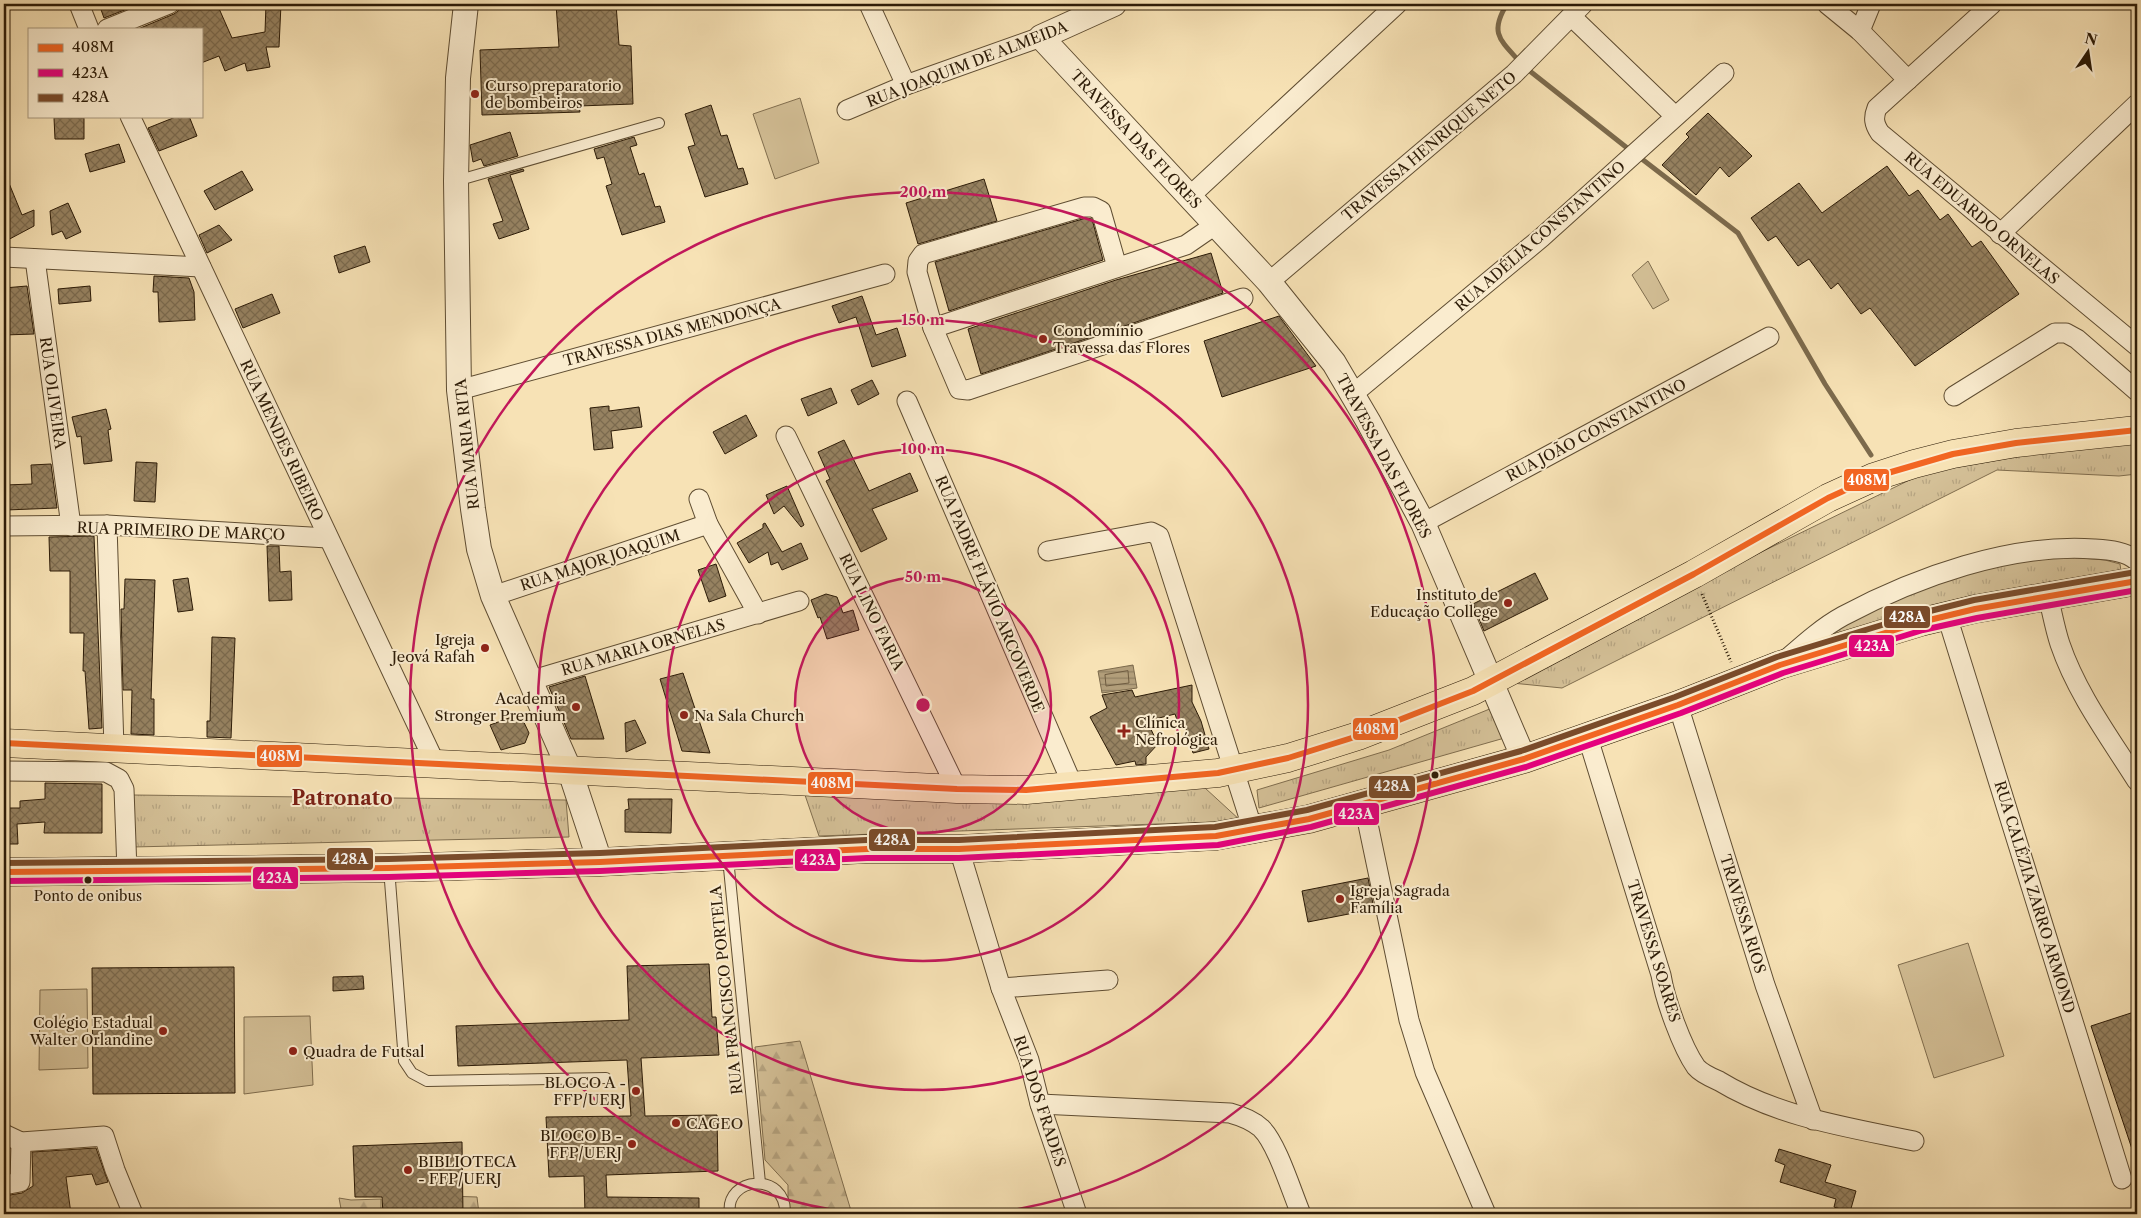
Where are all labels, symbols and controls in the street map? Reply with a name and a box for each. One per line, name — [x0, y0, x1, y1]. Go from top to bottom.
street label: RUA JOAQUIM DE ALMEIDA — [864, 17, 1071, 111]
legend — [28, 28, 202, 118]
north arrow — [2064, 28, 2114, 78]
text: N — [2083, 29, 2099, 49]
text: 408M — [72, 37, 114, 56]
text: 423A — [72, 63, 110, 82]
street label: TRAVESSA DAS FLORES — [1067, 65, 1206, 213]
street label: TRAVESSA HENRIQUE NETO — [1338, 67, 1520, 225]
place label: Curso preparatorio de bombeiros — [485, 76, 622, 112]
text: 428A — [72, 87, 110, 106]
marker: Curso preparatorio de bombeiros — [469, 88, 481, 100]
street label: RUA EDUARDO ORNELAS — [1901, 148, 2063, 288]
street label: RUA ADÉLIA CONSTANTINO — [1451, 157, 1629, 315]
text: 200 m — [900, 182, 946, 201]
street label: TRAVESSA DIAS MENDONÇA — [561, 294, 784, 370]
text: 150 m — [901, 310, 945, 329]
place label: Condomínio Travessa das Flores — [1053, 321, 1190, 357]
marker: Condomínio Travessa das Flores — [1037, 333, 1049, 345]
street label: RUA OLIVEIRA — [36, 336, 70, 451]
street label: RUA MENDES RIBEIRO — [236, 356, 328, 524]
street label: TRAVESSA DAS FLORES — [1333, 371, 1435, 541]
street label: RUA JOÃO CONSTANTINO — [1503, 374, 1689, 486]
street label: RUA MARIA RITA — [451, 377, 483, 510]
text: 100 m — [901, 439, 945, 458]
line badge: 408M — [1843, 468, 1890, 492]
text: 408M — [1847, 471, 1887, 489]
street label: RUA PADRE FLÁVIO ARCOVERDE — [931, 473, 1049, 715]
street label: RUA PRIMEIRO DE MARÇO — [76, 518, 286, 544]
street label: RUA MAJOR JOAQUIM — [518, 525, 682, 595]
street label: RUA LINO FARIA — [835, 550, 909, 675]
text: 50 m — [905, 567, 941, 586]
place label: Instituto de Educação College — [1370, 585, 1498, 621]
marker: Instituto de Educação College — [1502, 597, 1514, 609]
line badge: 428A — [1883, 605, 1931, 629]
text: 428A — [1889, 608, 1926, 626]
street label: RUA MARIA ORNELAS — [559, 614, 727, 680]
place label: Igreja Jeová Rafah — [390, 630, 476, 666]
line badge: 423A — [1848, 634, 1895, 658]
text: 423A — [1854, 637, 1891, 655]
marker: Igreja Jeová Rafah — [479, 642, 491, 654]
place label: Academia Stronger Premium — [435, 689, 566, 725]
centre of rings — [914, 696, 932, 714]
marker: Academia Stronger Premium — [570, 701, 582, 713]
place label: Na Sala Church — [694, 706, 805, 725]
marker: Na Sala Church — [678, 709, 690, 721]
place label: Clínica Nefrológica — [1135, 713, 1218, 749]
line badge: 408M — [1352, 717, 1399, 741]
text: 408M — [1355, 720, 1395, 738]
marker: Clínica Nefrológica — [1117, 724, 1131, 738]
line badge: 408M — [256, 744, 303, 768]
text: 408M — [260, 747, 300, 765]
unlabelled marker — [1430, 770, 1440, 780]
line badge: 408M — [807, 771, 854, 795]
text: 408M — [811, 774, 851, 792]
line badge: 428A — [1368, 775, 1416, 799]
text: 428A — [1374, 777, 1411, 795]
street label: RUA CALÉZIA ZARRO ARMOND — [1990, 778, 2080, 1016]
district label: Patronato — [291, 786, 393, 810]
line badge: 423A — [1333, 802, 1380, 826]
text: 423A — [1338, 805, 1375, 823]
line badge: 428A — [868, 828, 916, 852]
text: 428A — [874, 831, 911, 849]
line badge: 428A — [326, 847, 374, 871]
line badge: 423A — [794, 848, 841, 872]
text: 428A — [332, 850, 369, 868]
text: 423A — [800, 851, 837, 869]
street label: TRAVESSA RIOS — [1716, 852, 1770, 976]
line badge: 423A — [252, 866, 299, 890]
text: 423A — [257, 869, 294, 887]
marker: Ponto de onibus — [83, 875, 93, 885]
street label: TRAVESSA SOARES — [1623, 878, 1685, 1024]
place label: Igreja Sagrada Família — [1350, 881, 1450, 917]
street label: RUA FRANCISCO PORTELA — [705, 884, 746, 1095]
place label: Ponto de onibus — [34, 887, 142, 905]
marker: Igreja Sagrada Família — [1334, 893, 1346, 905]
place label: Colégio Estadual Walter Orlandine — [29, 1013, 154, 1049]
marker: Colégio Estadual Walter Orlandine — [157, 1025, 169, 1037]
street label: RUA DOS FRADES — [1010, 1033, 1070, 1169]
place label: Quadra de Futsal — [303, 1042, 425, 1061]
marker: Quadra de Futsal — [287, 1045, 299, 1057]
place label: BLOCO A - FFP/UERJ — [544, 1073, 626, 1109]
marker: BLOCO A - FFP/UERJ — [630, 1085, 642, 1097]
place label: CAGEO — [686, 1114, 743, 1133]
marker: CAGEO — [670, 1117, 682, 1129]
place label: BLOCO B - FFP/UERJ — [540, 1126, 622, 1162]
marker: BLOCO B - FFP/UERJ — [626, 1138, 638, 1150]
place label: BIBLIOTECA - FFP/UERJ — [418, 1152, 517, 1188]
marker: BIBLIOTECA - FFP/UERJ — [402, 1164, 414, 1176]

